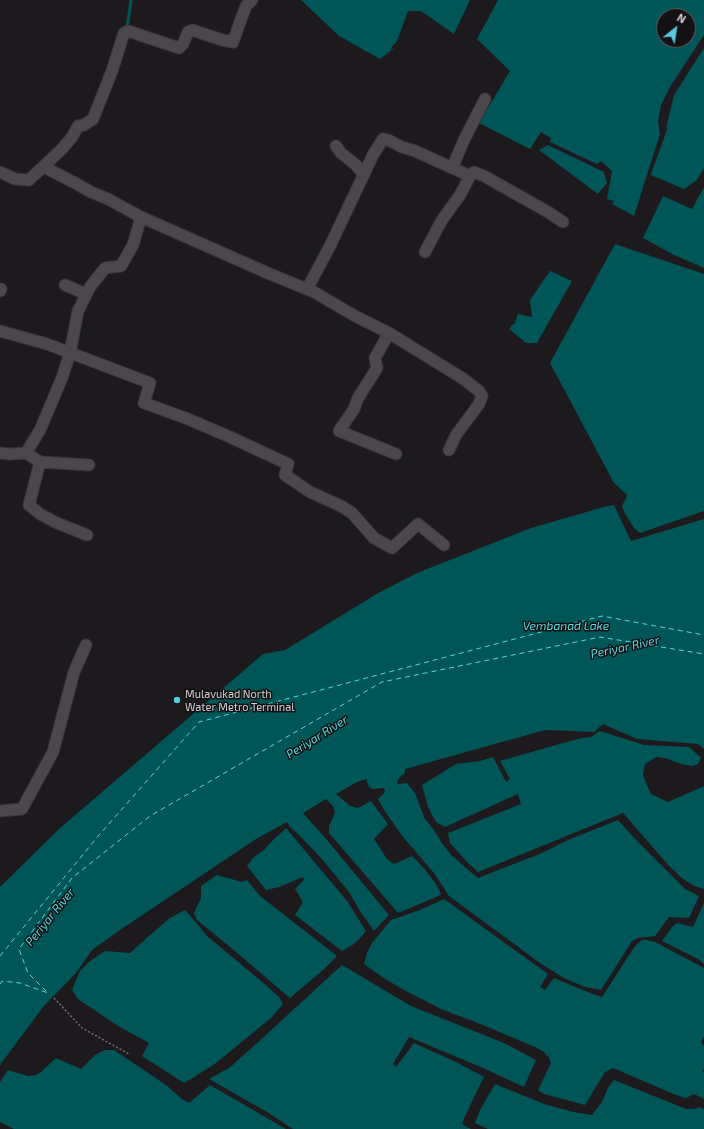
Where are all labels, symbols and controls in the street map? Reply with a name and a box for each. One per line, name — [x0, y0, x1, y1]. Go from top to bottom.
north arrow — [656, 8, 696, 48]
text: N — [675, 10, 688, 26]
water label: Vembanad Lake — [523, 619, 609, 633]
water label: Periyar River — [589, 633, 661, 661]
place label: Mulavukad North Water Metro Terminal — [185, 687, 295, 713]
marker: Mulavukad North Water Metro Terminal — [172, 695, 182, 705]
water label: Periyar River — [284, 712, 350, 762]
water label: Periyar River — [22, 885, 78, 949]

